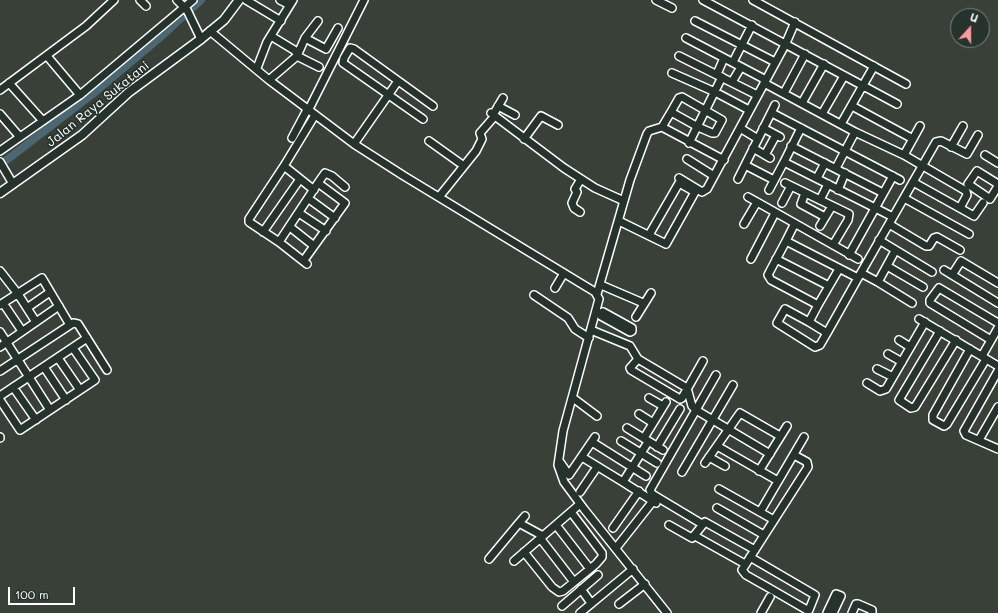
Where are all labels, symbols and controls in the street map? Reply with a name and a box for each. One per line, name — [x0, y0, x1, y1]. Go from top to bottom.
north arrow — [950, 8, 990, 48]
text: U — [968, 9, 980, 26]
street label: Jalan Raya Sukatani — [43, 58, 153, 150]
scale bar — [10, 579, 77, 605]
text: 100 m — [15, 586, 49, 602]

